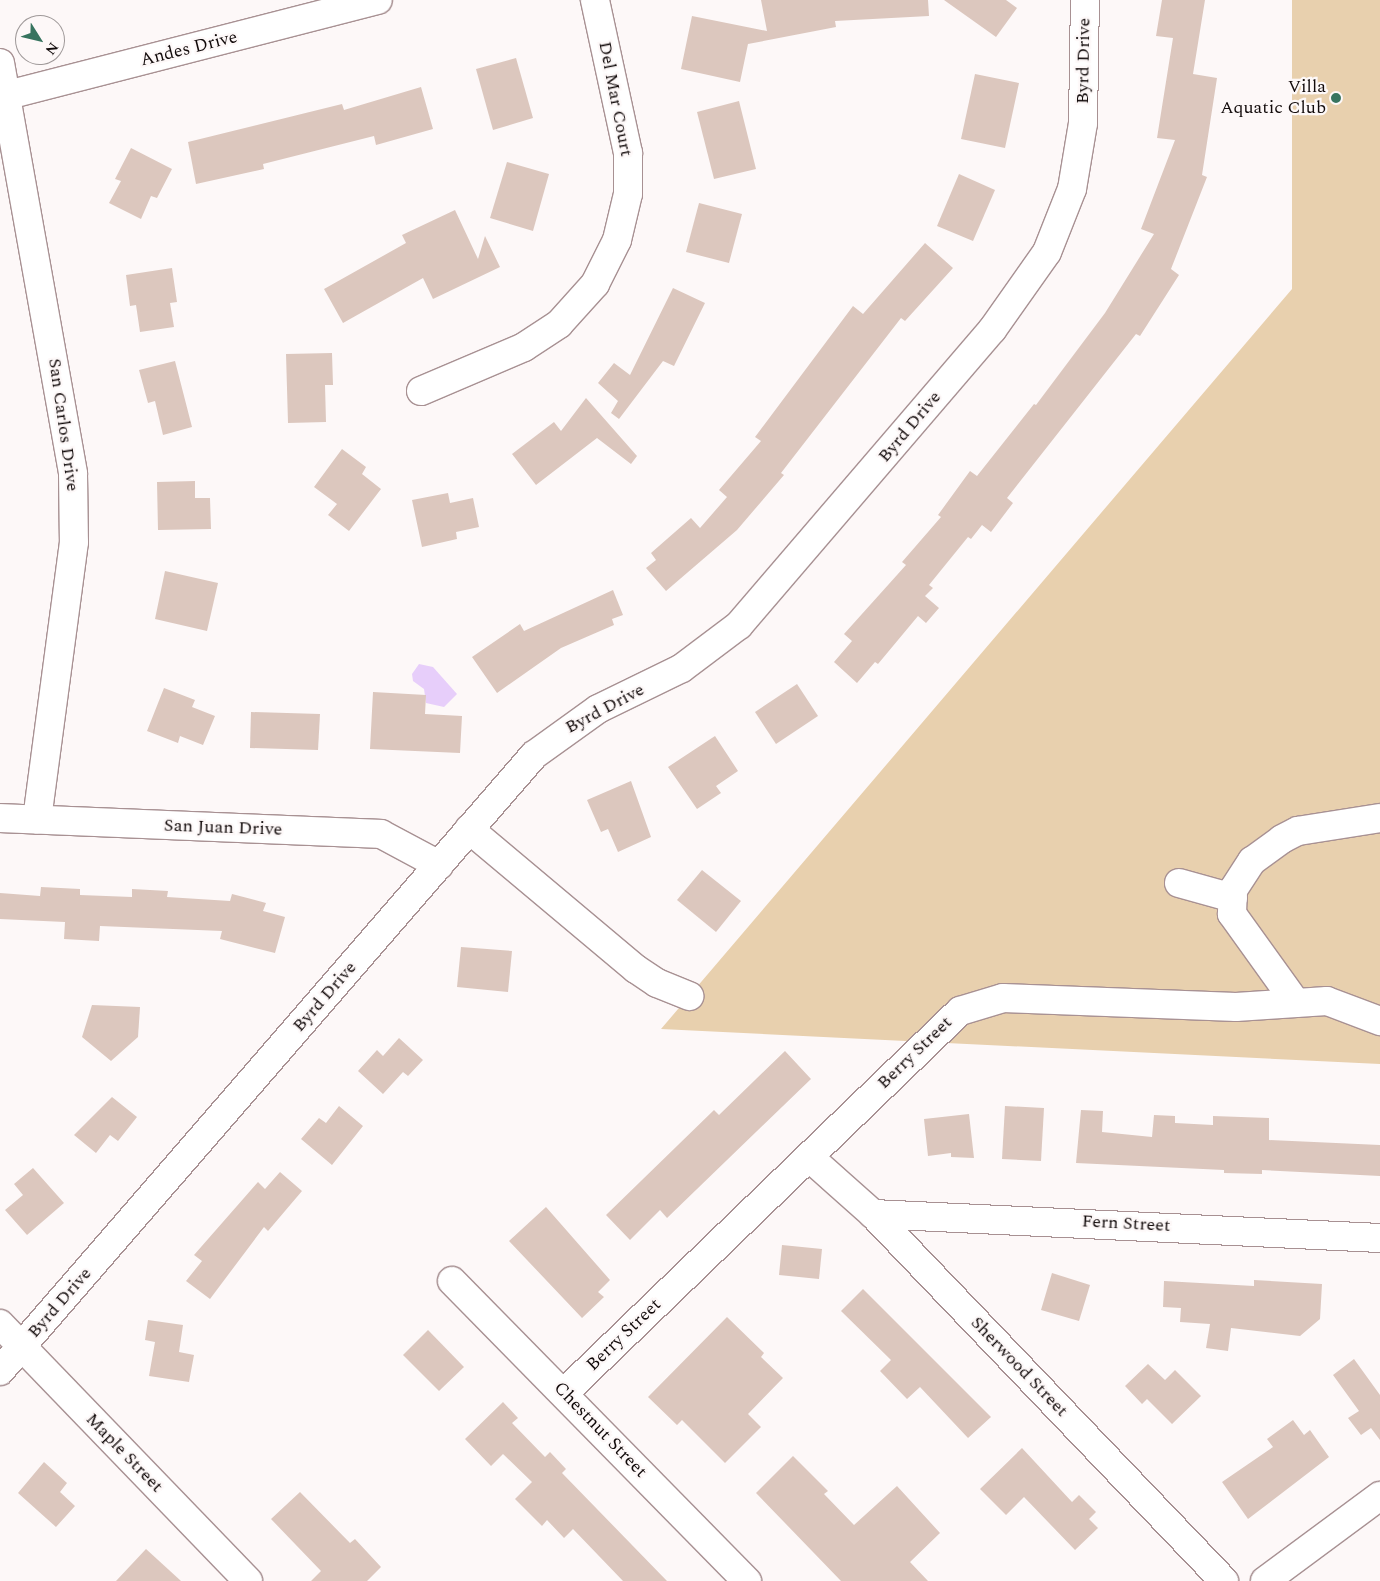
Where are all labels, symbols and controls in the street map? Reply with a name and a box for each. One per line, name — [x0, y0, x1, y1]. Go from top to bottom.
north arrow — [15, 15, 65, 65]
street label: Byrd Drive — [1072, 18, 1096, 104]
street label: Andes Drive — [138, 27, 240, 71]
text: N — [40, 38, 64, 59]
street label: Del Mar Court — [593, 40, 637, 158]
place label: Villa Aquatic Club — [1220, 77, 1326, 120]
marker: Villa Aquatic Club — [1330, 92, 1342, 104]
street label: San Carlos Drive — [43, 357, 83, 493]
street label: Byrd Drive — [874, 387, 946, 467]
street label: Byrd Drive — [562, 679, 648, 739]
street label: San Juan Drive — [163, 815, 283, 841]
street label: Byrd Drive — [289, 957, 361, 1037]
street label: Berry Street — [873, 1012, 957, 1094]
street label: Fern Street — [1081, 1211, 1171, 1237]
street label: Byrd Drive — [24, 1263, 96, 1343]
street label: Berry Street — [582, 1294, 666, 1376]
street label: Sherwood Street — [966, 1312, 1072, 1422]
street label: Chestnut Street — [549, 1378, 651, 1482]
street label: Maple Street — [81, 1409, 167, 1497]

